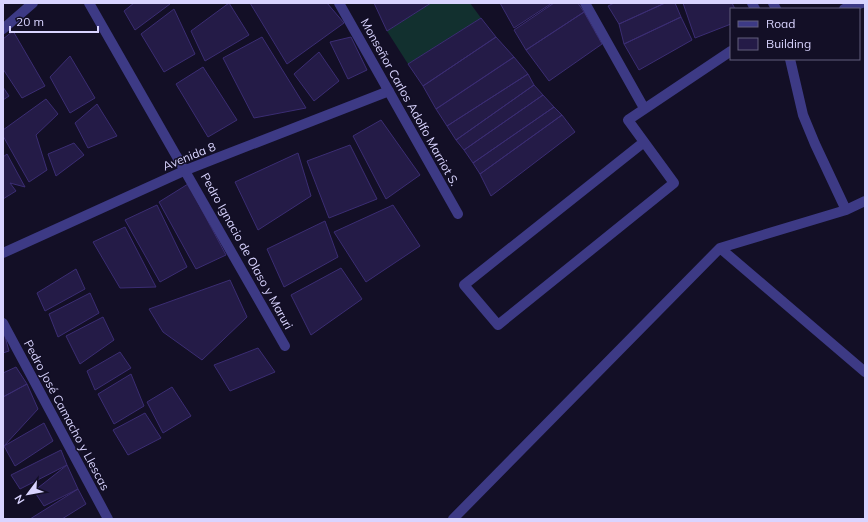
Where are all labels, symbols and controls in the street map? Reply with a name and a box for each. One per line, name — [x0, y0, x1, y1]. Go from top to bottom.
scale bar — [10, 8, 98, 34]
legend — [730, 8, 860, 60]
text: 20 m — [16, 14, 44, 29]
street label: Monseñor Carlos Adolfo Marriot S. — [358, 16, 462, 188]
text: Road — [766, 16, 795, 31]
text: Building — [766, 36, 811, 51]
street label: Avenida 8 — [160, 139, 218, 173]
street label: Pedro Ignacio de Olaso y Maruri — [198, 170, 296, 332]
street label: Pedro José Camacho y Llescas — [21, 337, 113, 493]
north arrow — [8, 474, 48, 514]
text: N — [11, 492, 28, 507]

